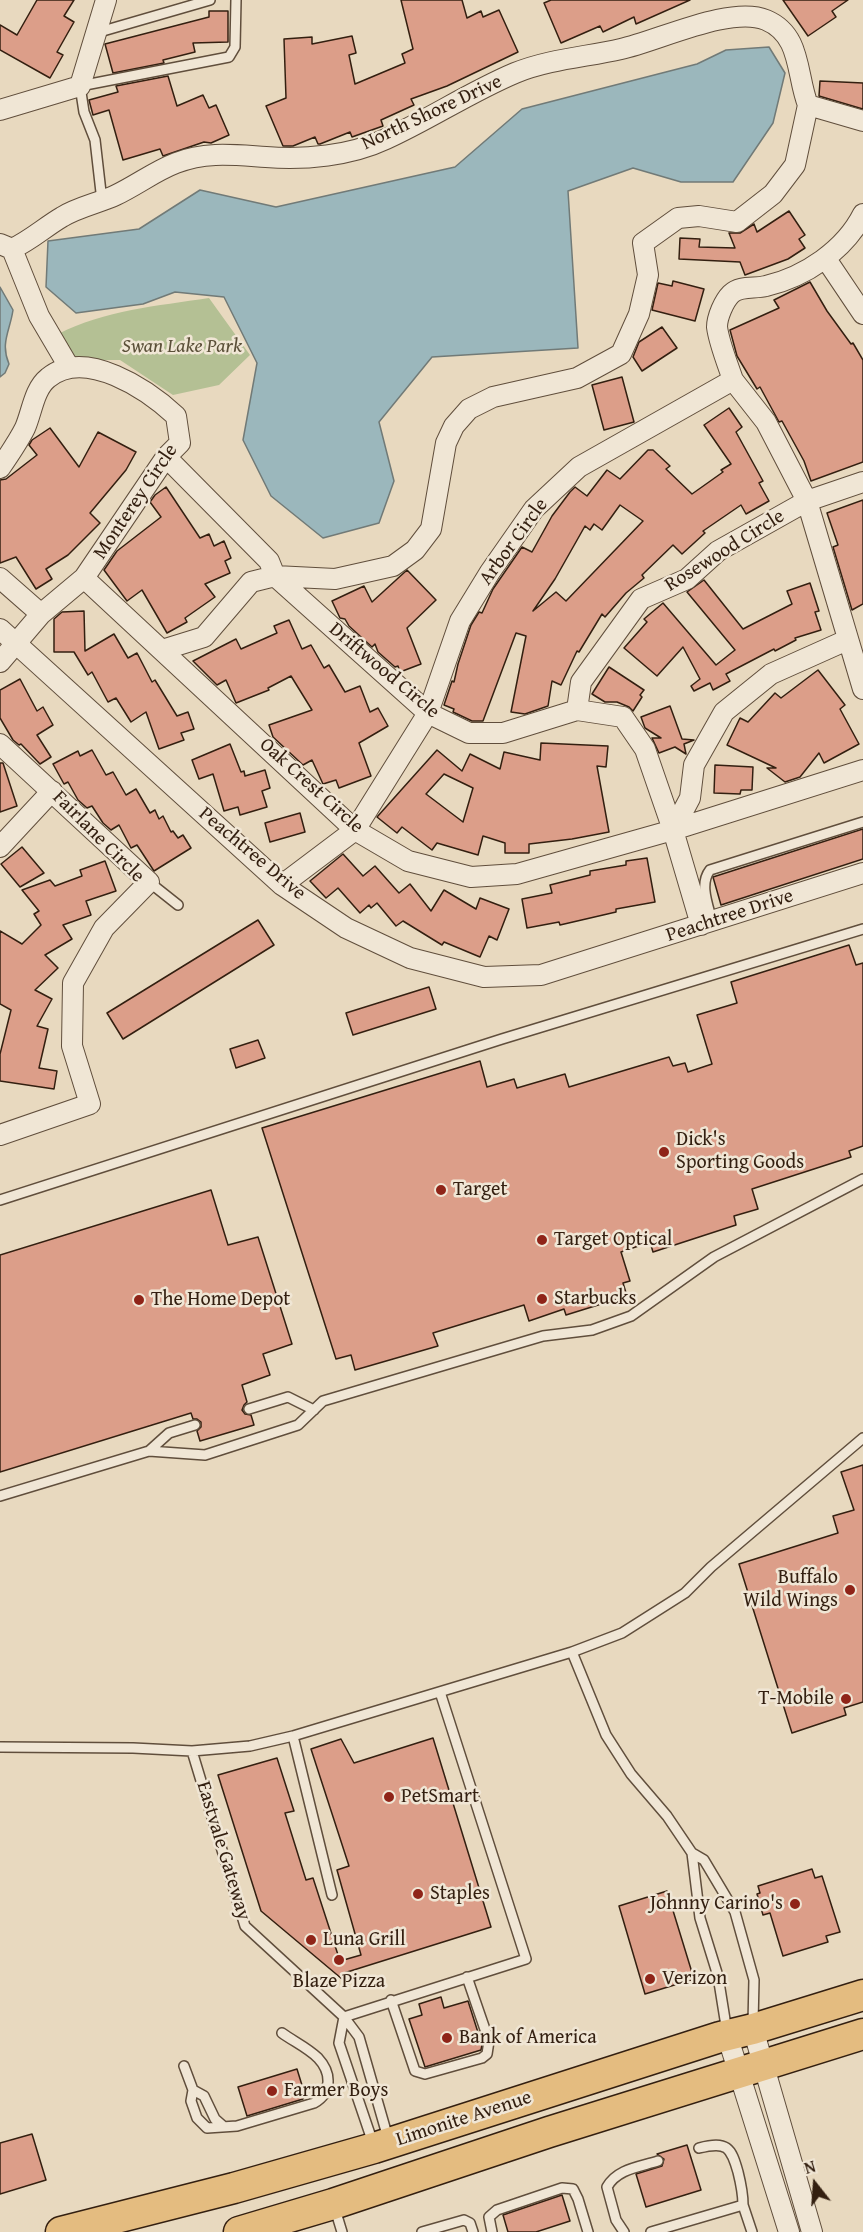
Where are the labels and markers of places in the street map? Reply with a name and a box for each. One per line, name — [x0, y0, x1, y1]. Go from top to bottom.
place label: Dick's Sporting Goods — [676, 1128, 804, 1175]
marker: Dick's Sporting Goods — [657, 1145, 671, 1159]
place label: Target — [453, 1178, 508, 1202]
marker: Target — [434, 1183, 448, 1197]
place label: Target Optical — [554, 1228, 672, 1252]
marker: Target Optical — [535, 1233, 549, 1247]
place label: Starbucks — [554, 1287, 636, 1311]
place label: The Home Depot — [151, 1288, 290, 1312]
marker: Starbucks — [535, 1292, 549, 1306]
marker: The Home Depot — [132, 1293, 146, 1307]
place label: Buffalo Wild Wings — [743, 1566, 838, 1613]
marker: Buffalo Wild Wings — [843, 1583, 857, 1597]
place label: T-Mobile — [758, 1687, 834, 1711]
marker: T-Mobile — [839, 1692, 853, 1706]
place label: PetSmart — [401, 1785, 479, 1809]
marker: PetSmart — [382, 1790, 396, 1804]
place label: Staples — [430, 1882, 490, 1906]
marker: Staples — [411, 1887, 425, 1901]
place label: Johnny Carino's — [650, 1892, 783, 1916]
marker: Johnny Carino's — [788, 1897, 802, 1911]
place label: Luna Grill — [323, 1928, 406, 1952]
marker: Luna Grill — [304, 1933, 318, 1947]
marker: Blaze Pizza — [332, 1953, 346, 1967]
place label: Verizon — [662, 1967, 727, 1991]
place label: Blaze Pizza — [293, 1970, 385, 1994]
marker: Verizon — [643, 1972, 657, 1986]
place label: Bank of America — [459, 2026, 597, 2050]
marker: Bank of America — [440, 2031, 454, 2045]
place label: Farmer Boys — [284, 2079, 388, 2103]
marker: Farmer Boys — [265, 2084, 279, 2098]

